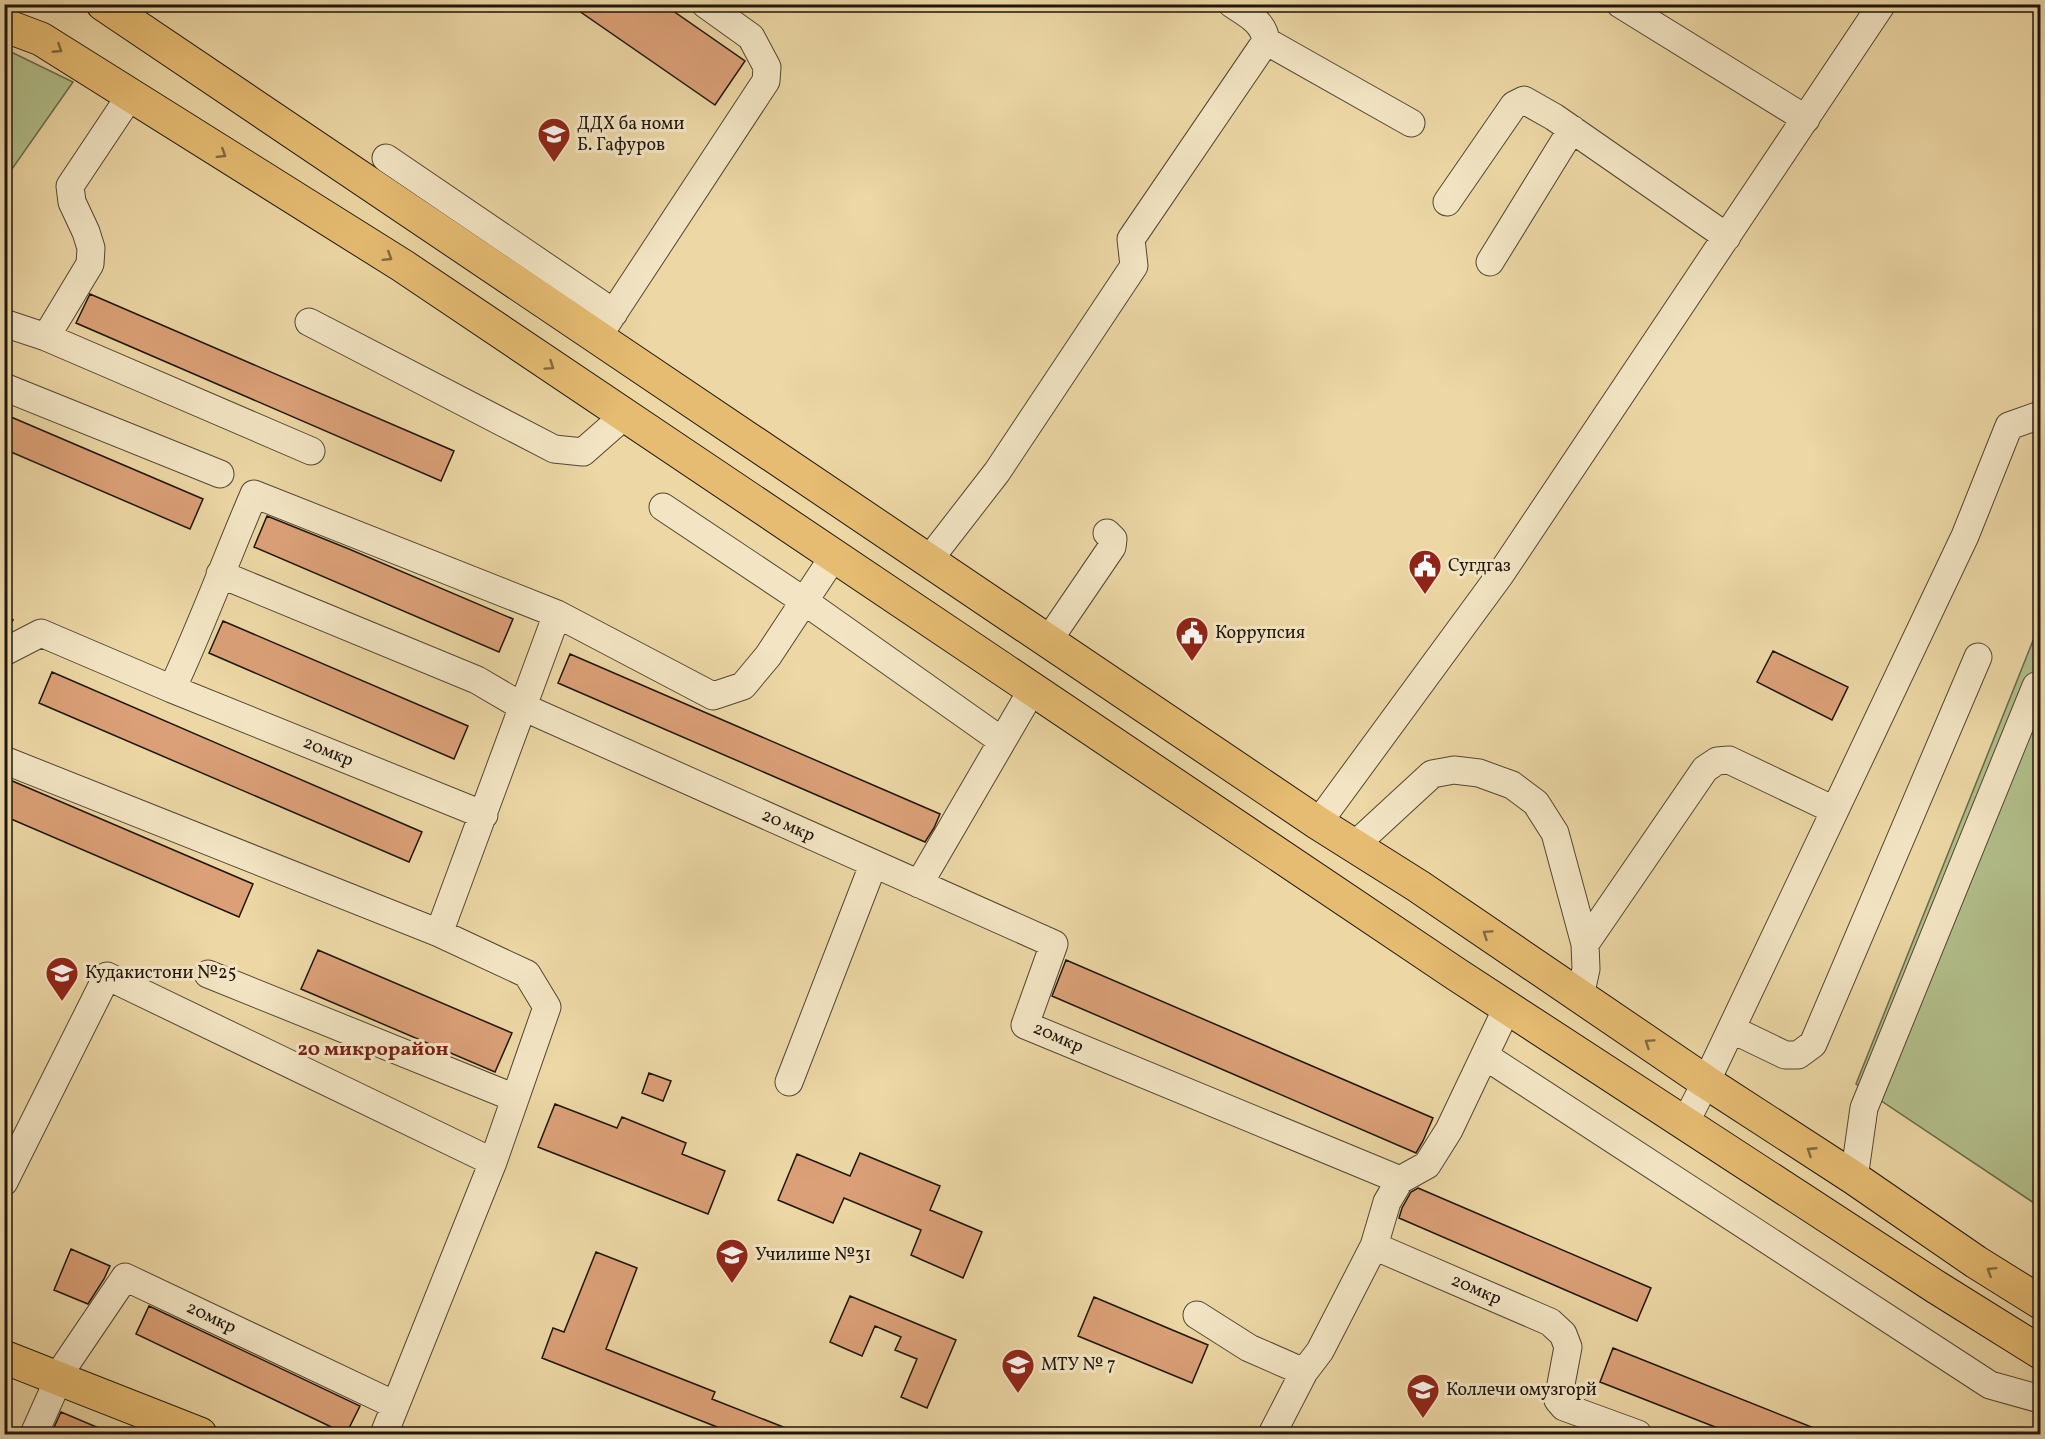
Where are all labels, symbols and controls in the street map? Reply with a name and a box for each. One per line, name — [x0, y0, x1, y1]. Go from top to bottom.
one-way arrow — [51, 42, 62, 53]
place label: ДДХ ба номи Б. Гафуров — [577, 112, 684, 158]
school or university icon: ДДХ ба номи Б. Гафуров — [536, 116, 572, 163]
one-way arrow — [216, 146, 226, 158]
one-way arrow — [381, 250, 392, 261]
one-way arrow — [543, 358, 554, 369]
public building icon: Сугдгаз — [1407, 548, 1443, 595]
place label: Сугдгаз — [1448, 554, 1511, 579]
public building icon: Коррупсия — [1174, 615, 1210, 662]
place label: Коррупсия — [1215, 621, 1305, 646]
street label: 20мкр — [299, 731, 357, 773]
street label: 20 мкр — [757, 803, 819, 849]
one-way arrow — [1483, 930, 1494, 941]
school or university icon: Кудакистони №25 — [44, 955, 80, 1002]
place label: Кудакистони №25 — [85, 961, 236, 986]
street label: 20мкр — [1029, 1016, 1087, 1060]
district label: 20 микрорайон — [297, 1036, 449, 1064]
one-way arrow — [1644, 1039, 1655, 1050]
one-way arrow — [1807, 1147, 1818, 1158]
school or university icon: Училише №31 — [714, 1237, 750, 1284]
place label: Училише №31 — [755, 1243, 871, 1268]
one-way arrow — [1987, 1266, 1997, 1278]
street label: 20мкр — [1447, 1268, 1505, 1312]
street label: 20мкр — [182, 1296, 240, 1340]
school or university icon: МТУ № 7 — [1000, 1347, 1036, 1394]
place label: МТУ № 7 — [1041, 1353, 1116, 1378]
school or university icon: Коллечи омузгорй — [1405, 1372, 1441, 1419]
place label: Коллечи омузгорй — [1446, 1378, 1597, 1403]

